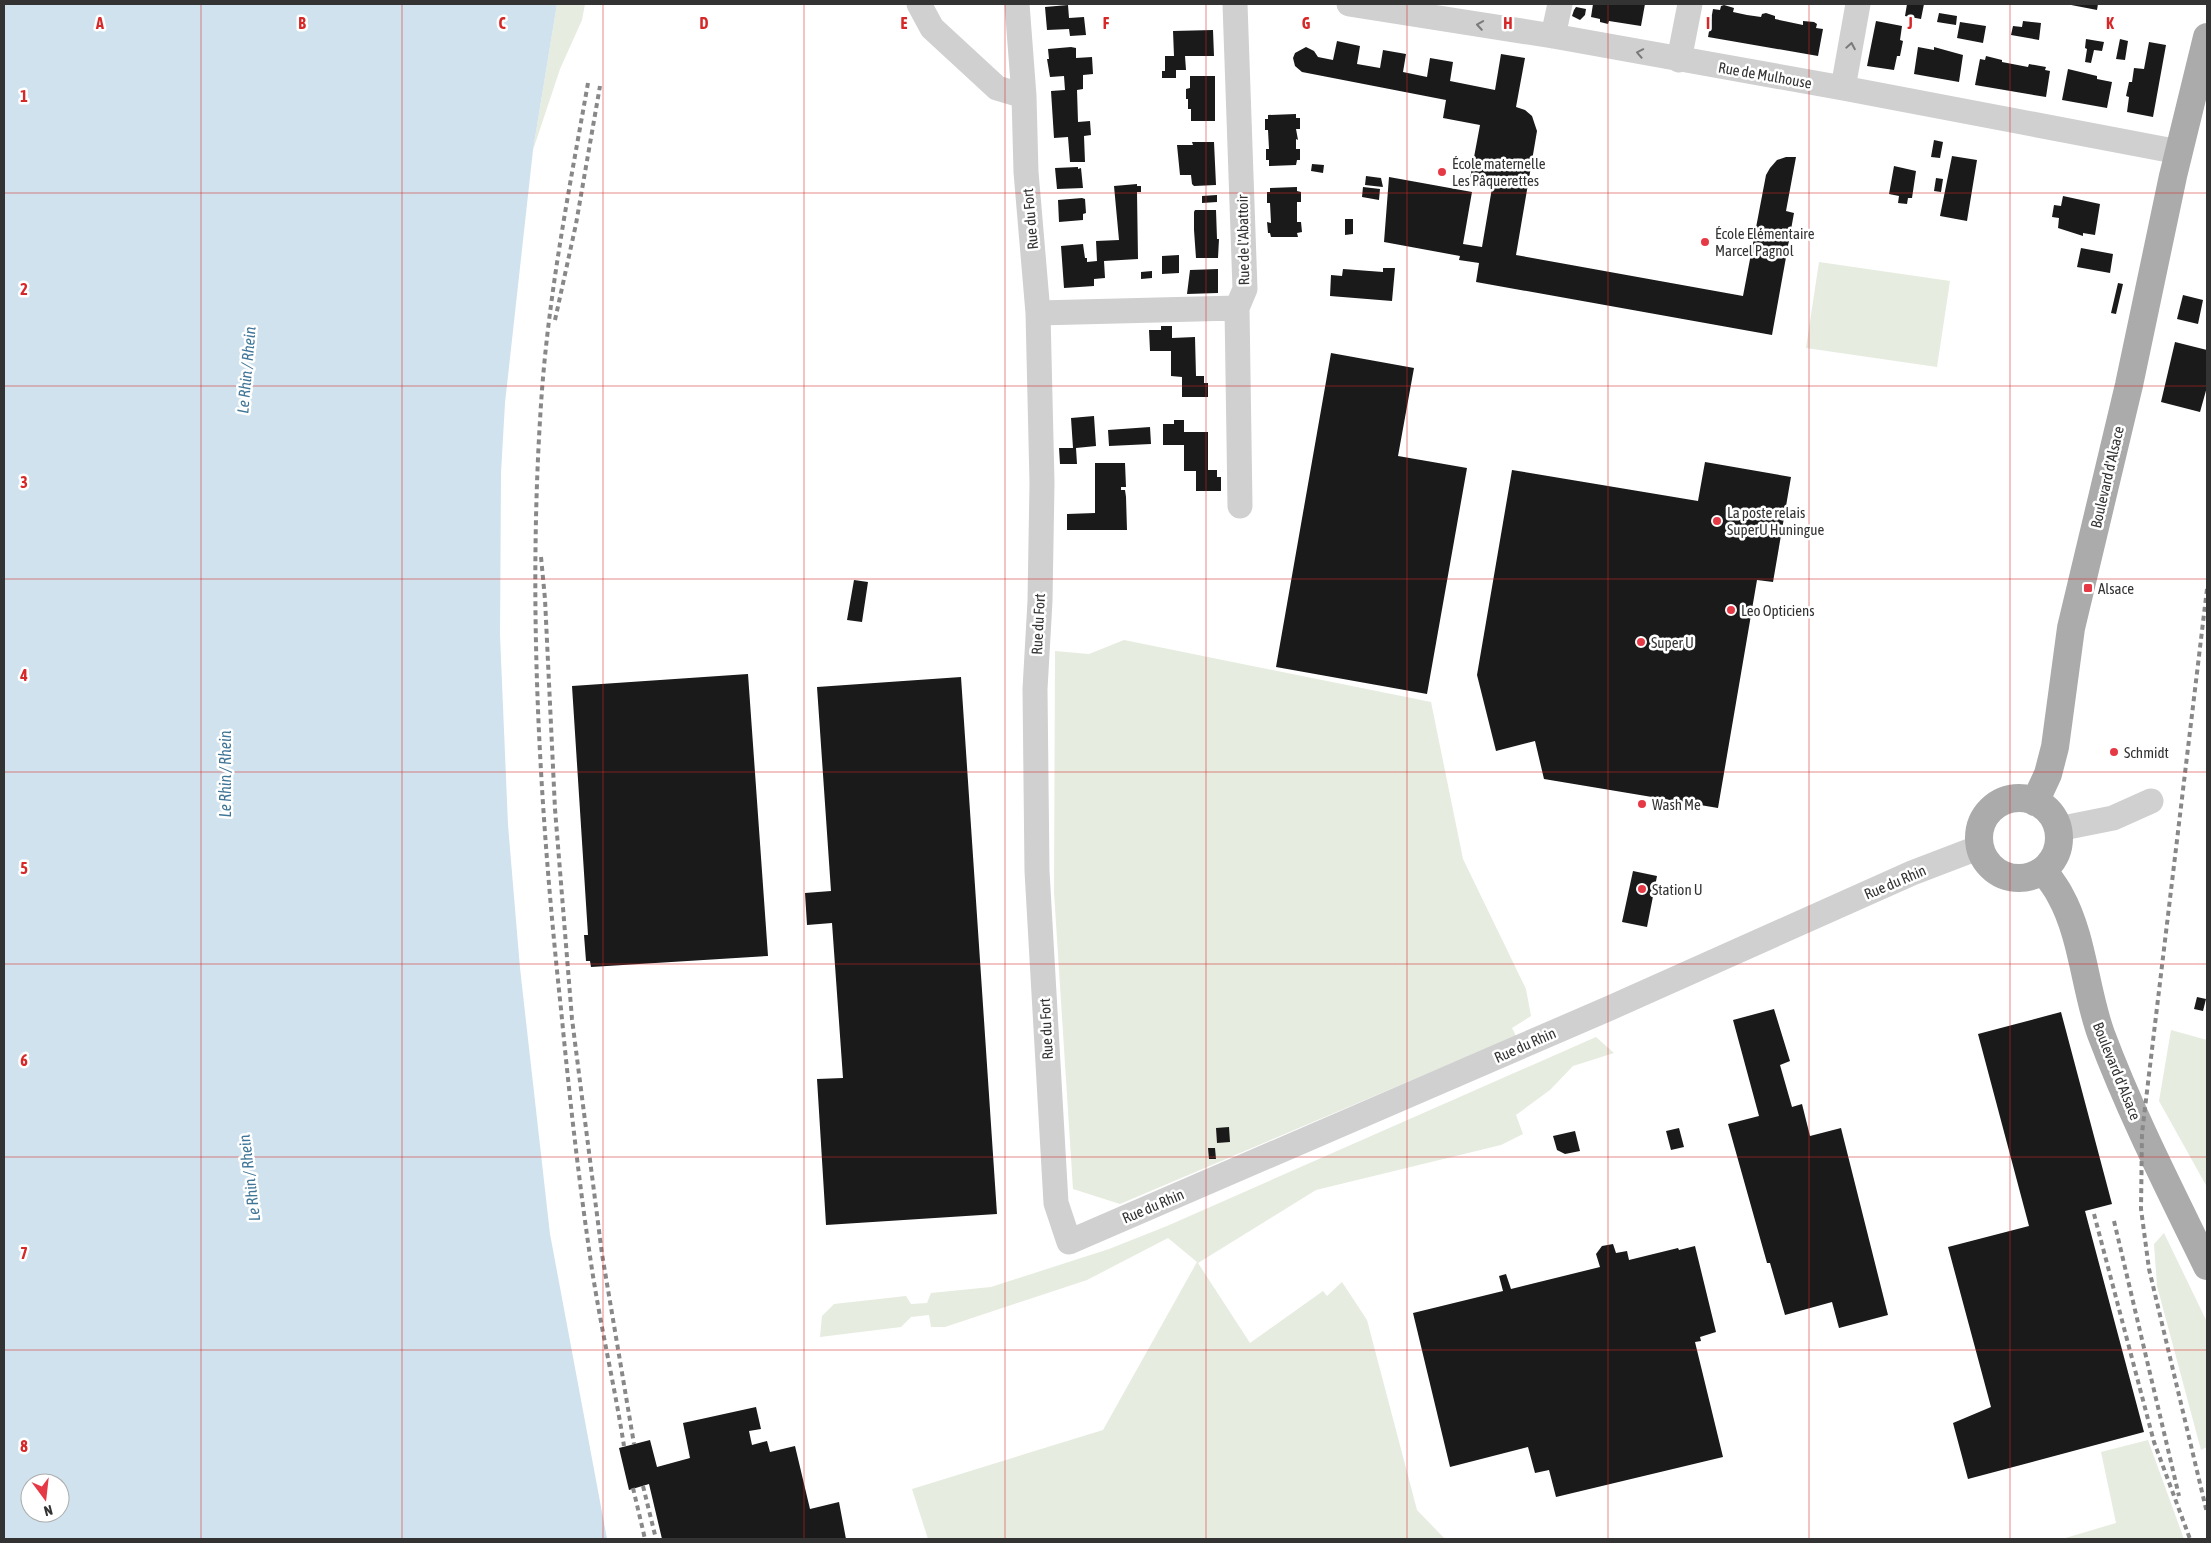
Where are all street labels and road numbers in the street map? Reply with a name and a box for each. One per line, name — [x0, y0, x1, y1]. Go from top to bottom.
street label: Rue de Mulhouse — [1717, 58, 1813, 92]
street label: Rue du Fort — [1019, 188, 1041, 250]
street label: Rue de l'Abattoir — [1234, 194, 1252, 286]
street label: Boulevard d'Alsace — [2087, 424, 2127, 530]
street label: Rue du Fort — [1028, 593, 1048, 655]
street label: Rue du Rhin — [1862, 861, 1928, 903]
street label: Rue du Fort — [1036, 998, 1056, 1060]
street label: Boulevard d'Alsace — [2090, 1020, 2144, 1123]
street label: Rue du Rhin — [1492, 1024, 1558, 1066]
street label: Rue du Rhin — [1120, 1185, 1186, 1227]

